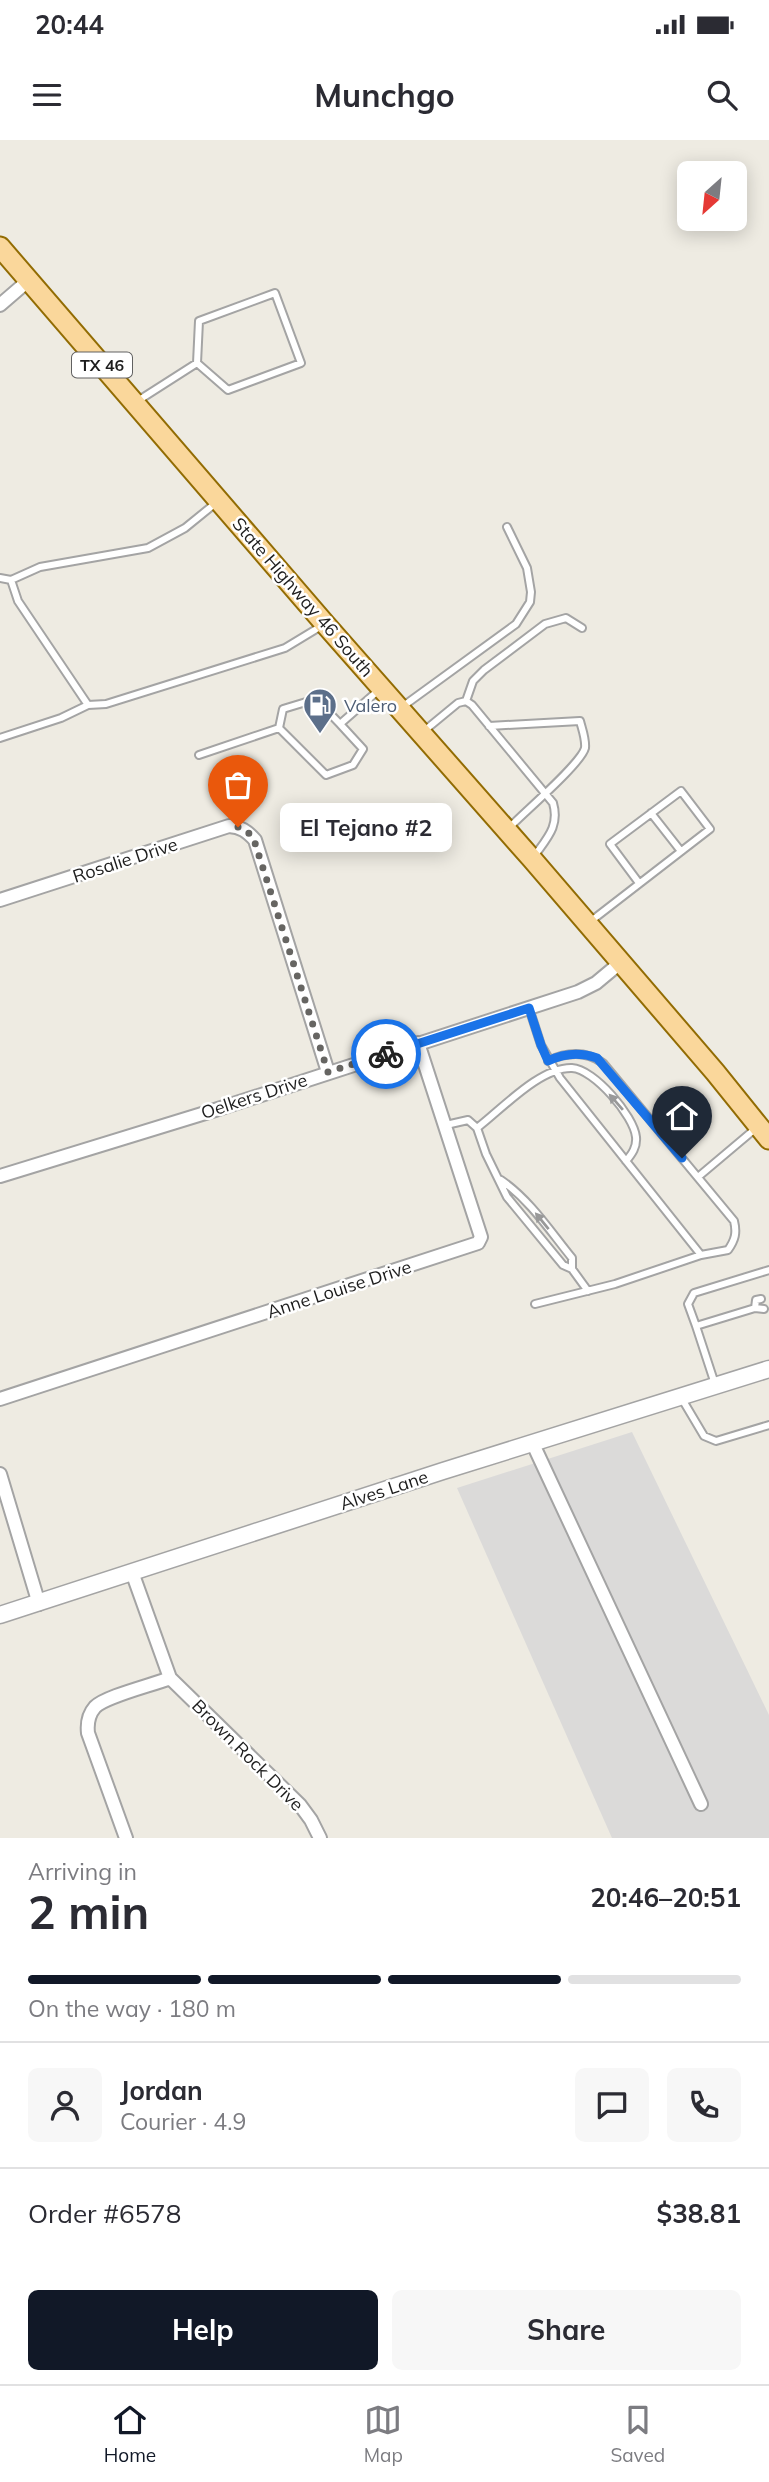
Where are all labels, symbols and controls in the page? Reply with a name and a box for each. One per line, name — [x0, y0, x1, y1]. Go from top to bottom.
text: 20:44 — [35, 8, 104, 41]
text: Munchgo — [314, 75, 455, 115]
icon: menu — [28, 76, 66, 114]
icon: search — [703, 76, 741, 114]
north arrow — [677, 161, 747, 231]
map controls — [677, 161, 747, 231]
road number: TX 46 — [72, 353, 132, 378]
street label: State Highway 46 South — [227, 513, 379, 681]
fuel station icon: Valero — [301, 686, 339, 735]
place label: Valero — [344, 694, 397, 717]
pin — [208, 755, 268, 827]
icon: bag — [219, 766, 257, 804]
callout: El Tejano #2 — [280, 802, 452, 852]
text: El Tejano #2 — [300, 813, 432, 842]
street label: Rosalie Drive — [70, 832, 180, 888]
courier — [351, 1019, 421, 1089]
icon: bike — [367, 1035, 405, 1073]
street label: Oelkers Drive — [198, 1068, 310, 1124]
pin — [652, 1086, 712, 1158]
one-way arrow — [608, 1093, 624, 1111]
icon: home — [663, 1097, 701, 1135]
one-way arrow — [535, 1212, 550, 1229]
street label: Anne Louise Drive — [264, 1255, 414, 1323]
street label: Alves Lane — [337, 1465, 431, 1515]
street label: Brown Rock Drive — [187, 1694, 309, 1816]
text: Arriving in — [28, 1857, 137, 1886]
text: 20:46–20:51 — [590, 1881, 741, 1914]
text: 2 min — [28, 1883, 149, 1941]
text: On the way · 180 m — [28, 1994, 236, 2023]
button: person — [28, 2068, 102, 2142]
button: chat — [575, 2068, 649, 2142]
button: phone — [667, 2068, 741, 2142]
text: Jordan — [120, 2074, 203, 2107]
text: Courier · 4.9 — [120, 2107, 246, 2136]
text: Order #6578 — [28, 2197, 181, 2230]
text: $38.81 — [657, 2197, 741, 2230]
button: Help — [28, 2290, 378, 2370]
button: Share — [392, 2290, 741, 2370]
tab: Home — [104, 2401, 156, 2467]
tab: Map — [364, 2401, 403, 2467]
tab: Saved — [610, 2401, 665, 2467]

